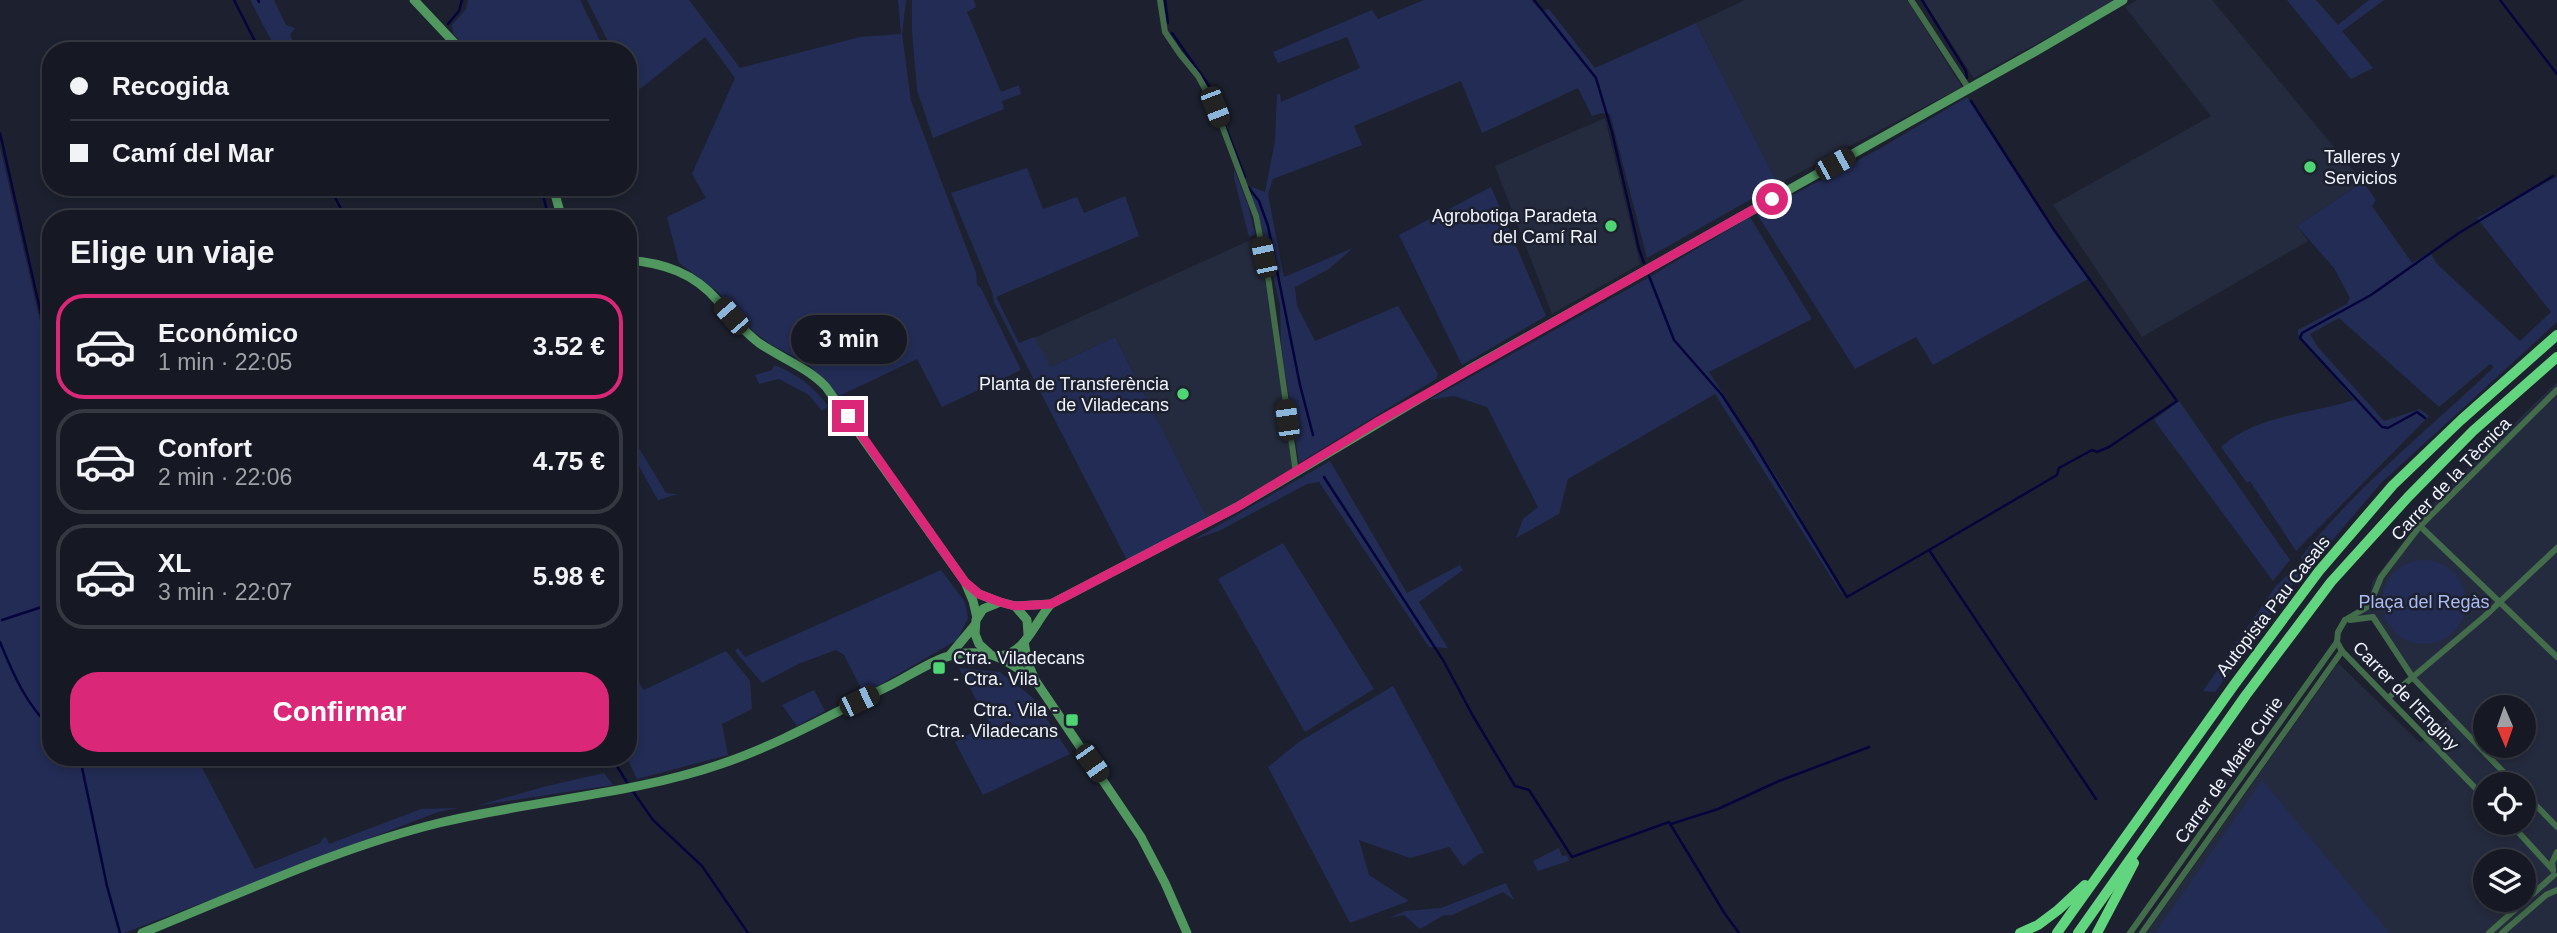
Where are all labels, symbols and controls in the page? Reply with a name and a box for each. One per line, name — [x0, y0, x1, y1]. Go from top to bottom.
text: Recogida — [112, 71, 229, 101]
car — [1198, 84, 1233, 130]
text: Camí del Mar — [112, 138, 274, 168]
car — [1812, 145, 1859, 183]
place label: Talleres y Servicios — [2324, 147, 2400, 188]
marker: Talleres y Servicios — [2302, 159, 2318, 175]
route start — [1756, 183, 1788, 215]
place label: Agrobotiga Paradeta del Camí Ral — [1432, 206, 1598, 247]
marker: Agrobotiga Paradeta del Camí Ral — [1603, 218, 1619, 234]
text: Elige un viaje — [70, 234, 275, 270]
car — [1250, 234, 1279, 280]
car — [710, 293, 753, 339]
callout: 3 min — [790, 314, 906, 364]
icon: car — [74, 315, 137, 378]
text: Económico — [158, 318, 298, 348]
text: 3 min — [819, 326, 879, 352]
text: 3.52 € — [533, 331, 605, 361]
text: 1 min · 22:05 — [158, 349, 292, 375]
place label: Planta de Transferència de Viladecans — [979, 374, 1170, 415]
marker: Planta de Transferència de Viladecans — [1175, 386, 1191, 402]
car — [1274, 398, 1301, 442]
route end — [832, 400, 864, 432]
street label: Carrer de la Tècnica — [2387, 413, 2515, 544]
icon: car — [74, 430, 137, 493]
text: Confort — [158, 433, 252, 463]
text: 4.75 € — [533, 446, 605, 476]
text: 2 min · 22:06 — [158, 464, 292, 490]
street label: Autopista Pau Casals — [2212, 532, 2334, 680]
icon: car — [74, 545, 137, 608]
text: XL — [158, 548, 191, 578]
text: 5.98 € — [533, 561, 605, 591]
text: 3 min · 22:07 — [158, 579, 292, 605]
park label: Plaça del Regàs — [2358, 592, 2490, 612]
street label: Carrer de l'Enginy — [2349, 637, 2463, 755]
place label: Ctra. Viladecans - Ctra. Vila — [953, 648, 1085, 689]
marker: Ctra. Viladecans - Ctra. Vila — [931, 660, 947, 676]
button: Confirmar — [70, 672, 609, 752]
car — [836, 682, 883, 720]
street label: Carrer de Marie Curie — [2171, 693, 2287, 847]
north arrow — [2473, 695, 2536, 758]
map controls — [2473, 695, 2536, 912]
place label: Ctra. Vila - Ctra. Viladecans — [926, 700, 1058, 741]
marker: Ctra. Vila - Ctra. Viladecans — [1064, 712, 1080, 728]
car — [1072, 740, 1113, 786]
button: locate — [2473, 772, 2536, 835]
button: layers — [2473, 849, 2536, 912]

